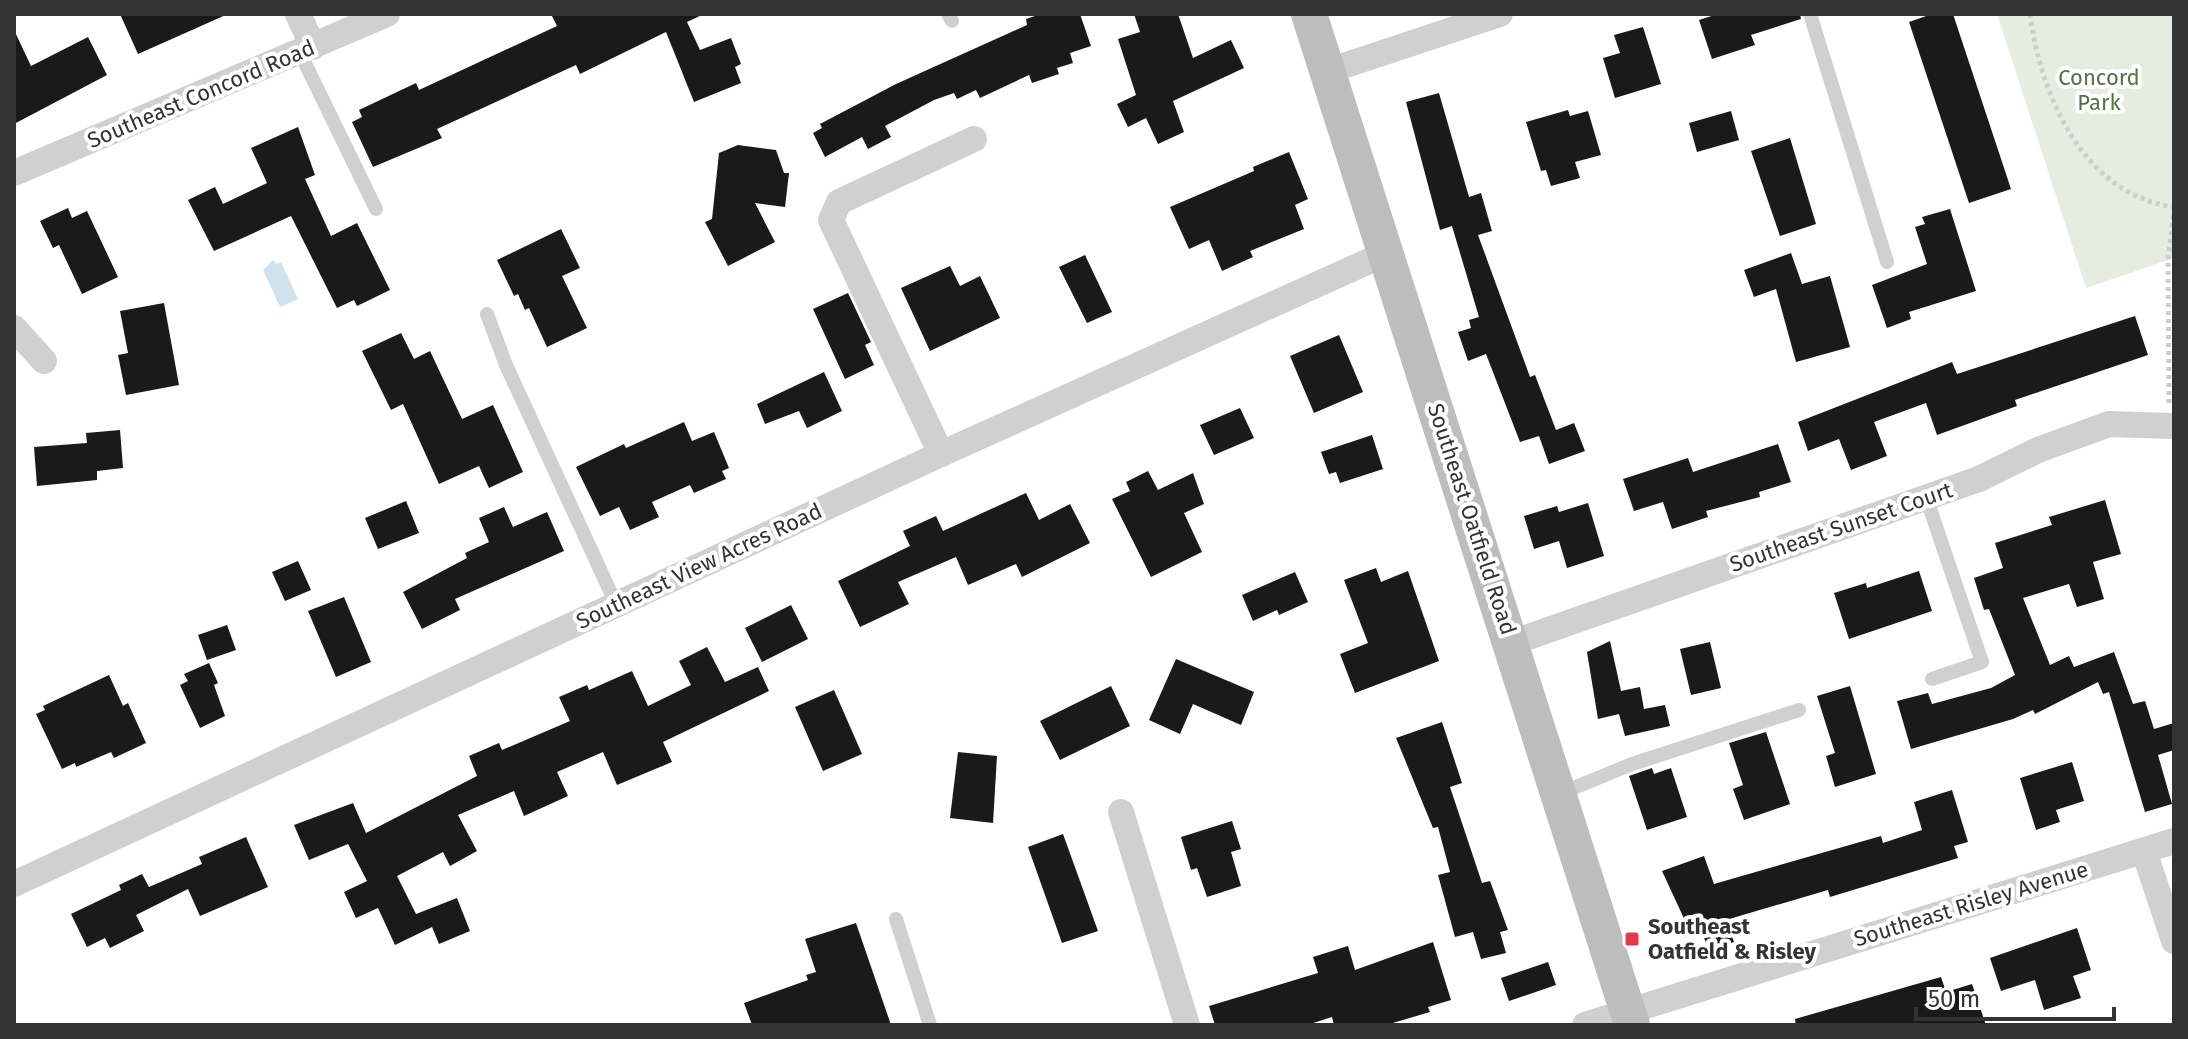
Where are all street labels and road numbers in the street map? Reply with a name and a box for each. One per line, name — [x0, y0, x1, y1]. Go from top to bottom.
street label: Southeast Concord Road — [83, 34, 319, 154]
street label: Southeast Oatfield Road — [1422, 400, 1522, 638]
street label: Southeast Sunset Court — [1726, 476, 1956, 578]
street label: Southeast View Acres Road — [572, 497, 826, 635]
street label: Southeast Risley Avenue — [1851, 855, 2091, 953]

